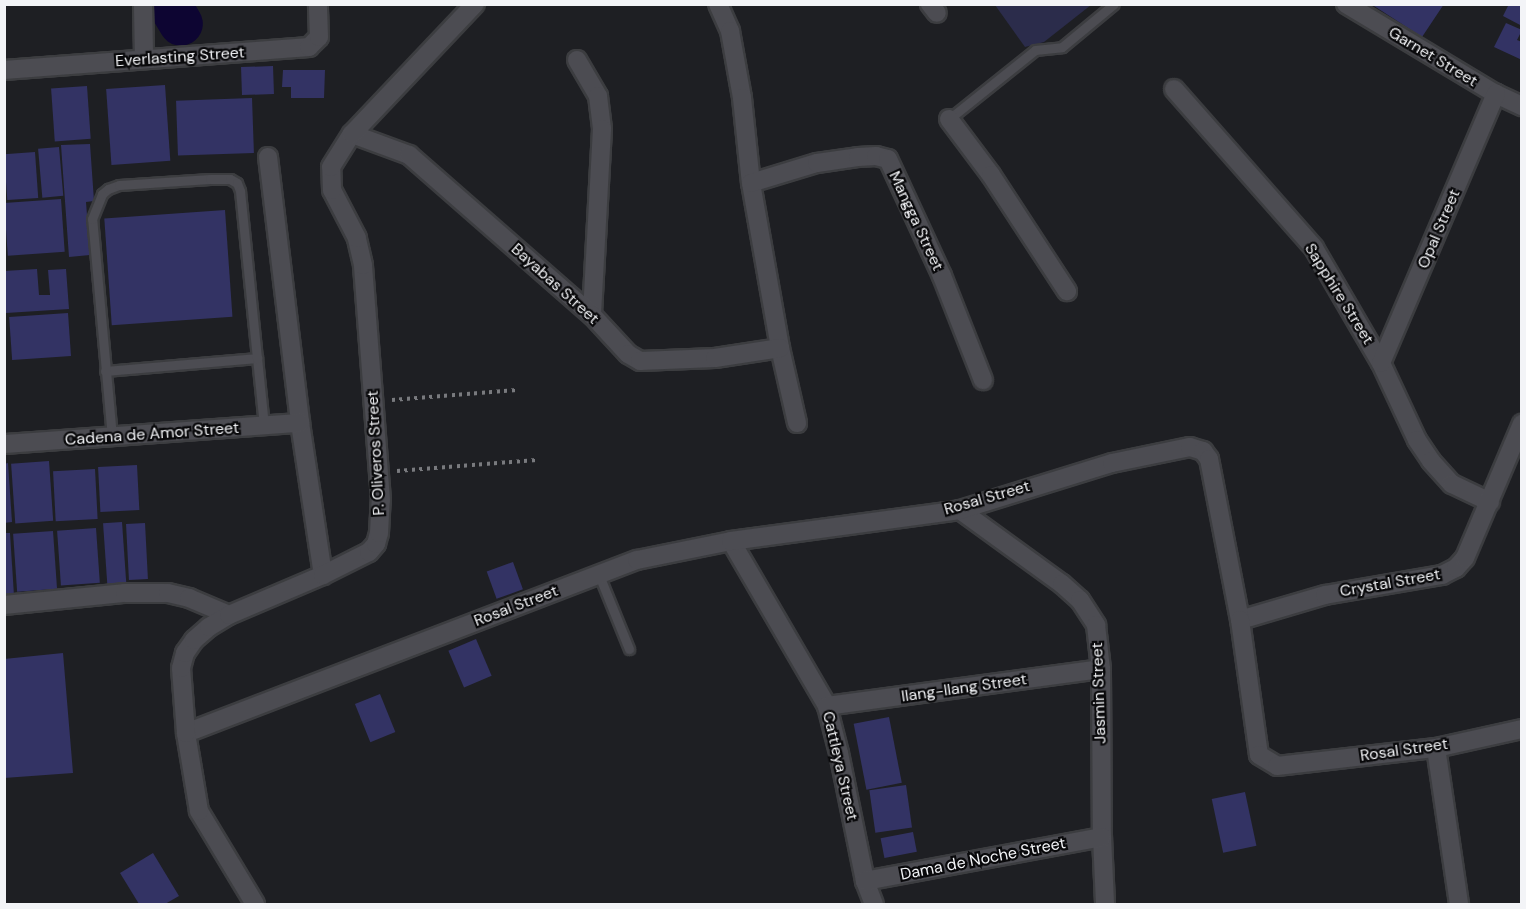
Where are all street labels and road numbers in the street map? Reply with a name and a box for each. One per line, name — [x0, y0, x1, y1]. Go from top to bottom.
street label: Garnet Street — [1385, 23, 1481, 91]
street label: Everlasting Street — [115, 43, 245, 71]
street label: Mangga Street — [885, 168, 947, 274]
street label: Opal Street — [1414, 186, 1464, 272]
street label: Bayabas Street — [507, 240, 603, 328]
street label: Sapphire Street — [1300, 240, 1378, 348]
street label: P. Oliveros Street — [363, 390, 389, 516]
street label: Cadena de Amor Street — [64, 418, 240, 450]
street label: Rosal Street — [942, 477, 1032, 519]
street label: Crystal Street — [1338, 565, 1442, 601]
street label: Rosal Street — [471, 581, 561, 631]
street label: Jasmin Street — [1088, 642, 1110, 744]
street label: Ilang-Ilang Street — [900, 670, 1028, 706]
street label: Cattleya Street — [818, 710, 862, 822]
street label: Rosal Street — [1359, 734, 1449, 766]
street label: Dama de Noche Street — [899, 834, 1067, 884]

